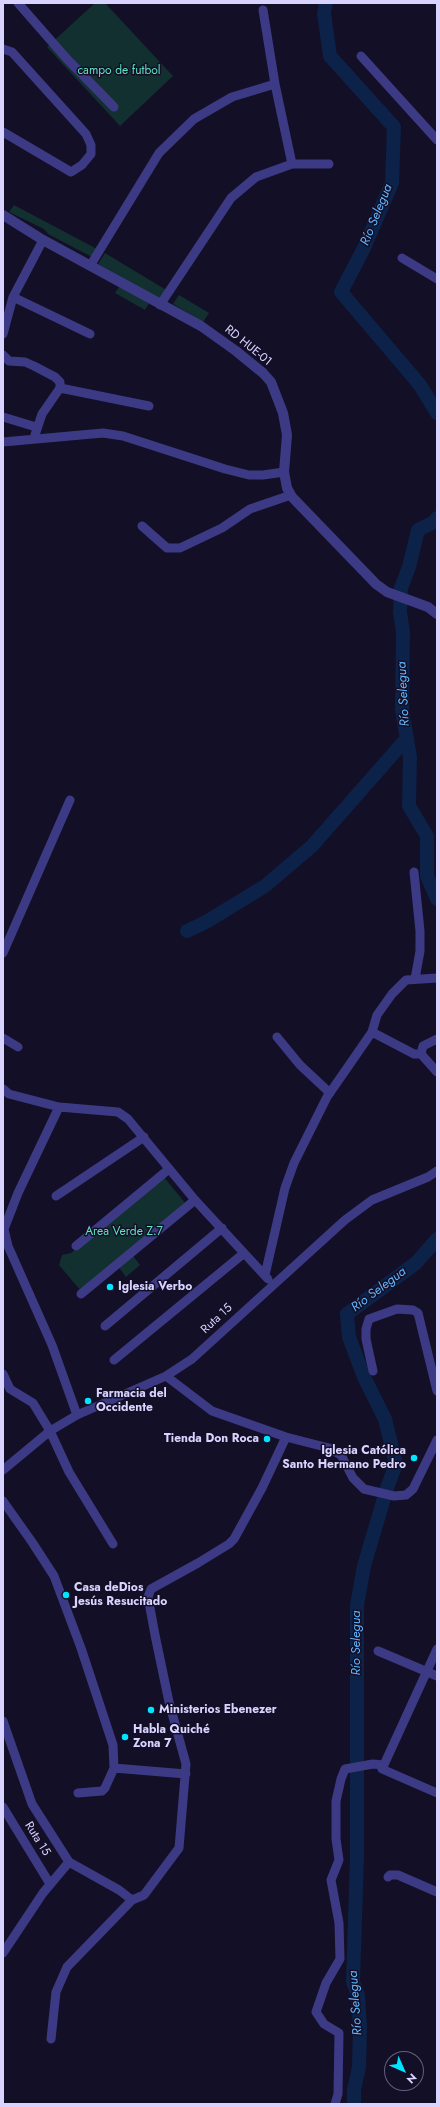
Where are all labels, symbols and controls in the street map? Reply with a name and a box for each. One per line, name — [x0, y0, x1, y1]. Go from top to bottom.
park label: campo de futbol — [77, 64, 161, 78]
water label: Río Selegua — [358, 182, 396, 248]
street label: RD HUE-01 — [222, 323, 274, 369]
water label: Río Selegua — [395, 661, 413, 727]
park label: Area Verde Z.7 — [85, 1225, 163, 1239]
water label: Río Selegua — [348, 1264, 410, 1316]
place label: Iglesia Verbo — [118, 1280, 192, 1294]
marker: Iglesia Verbo — [105, 1282, 115, 1292]
street label: Ruta 15 — [198, 1301, 236, 1337]
place label: Farmacia del Occidente — [96, 1387, 167, 1415]
marker: Farmacia del Occidente — [83, 1396, 93, 1406]
place label: Tienda Don Roca — [164, 1432, 259, 1446]
marker: Tienda Don Roca — [262, 1434, 272, 1444]
place label: Iglesia Católica Santo Hermano Pedro — [282, 1444, 406, 1472]
marker: Iglesia Católica Santo Hermano Pedro — [409, 1453, 419, 1463]
place label: Casa deDios Jesús Resucitado — [74, 1581, 167, 1609]
marker: Casa deDios Jesús Resucitado — [61, 1590, 71, 1600]
water label: Río Selegua — [349, 1611, 365, 1675]
place label: Ministerios Ebenezer — [159, 1703, 277, 1717]
marker: Ministerios Ebenezer — [146, 1705, 156, 1715]
place label: Habla Quiché Zona 7 — [133, 1723, 210, 1751]
marker: Habla Quiché Zona 7 — [120, 1732, 130, 1742]
street label: Ruta 15 — [21, 1819, 53, 1859]
water label: Río Selegua — [346, 1970, 366, 2036]
north arrow — [384, 2051, 424, 2091]
text: N — [403, 2070, 421, 2088]

